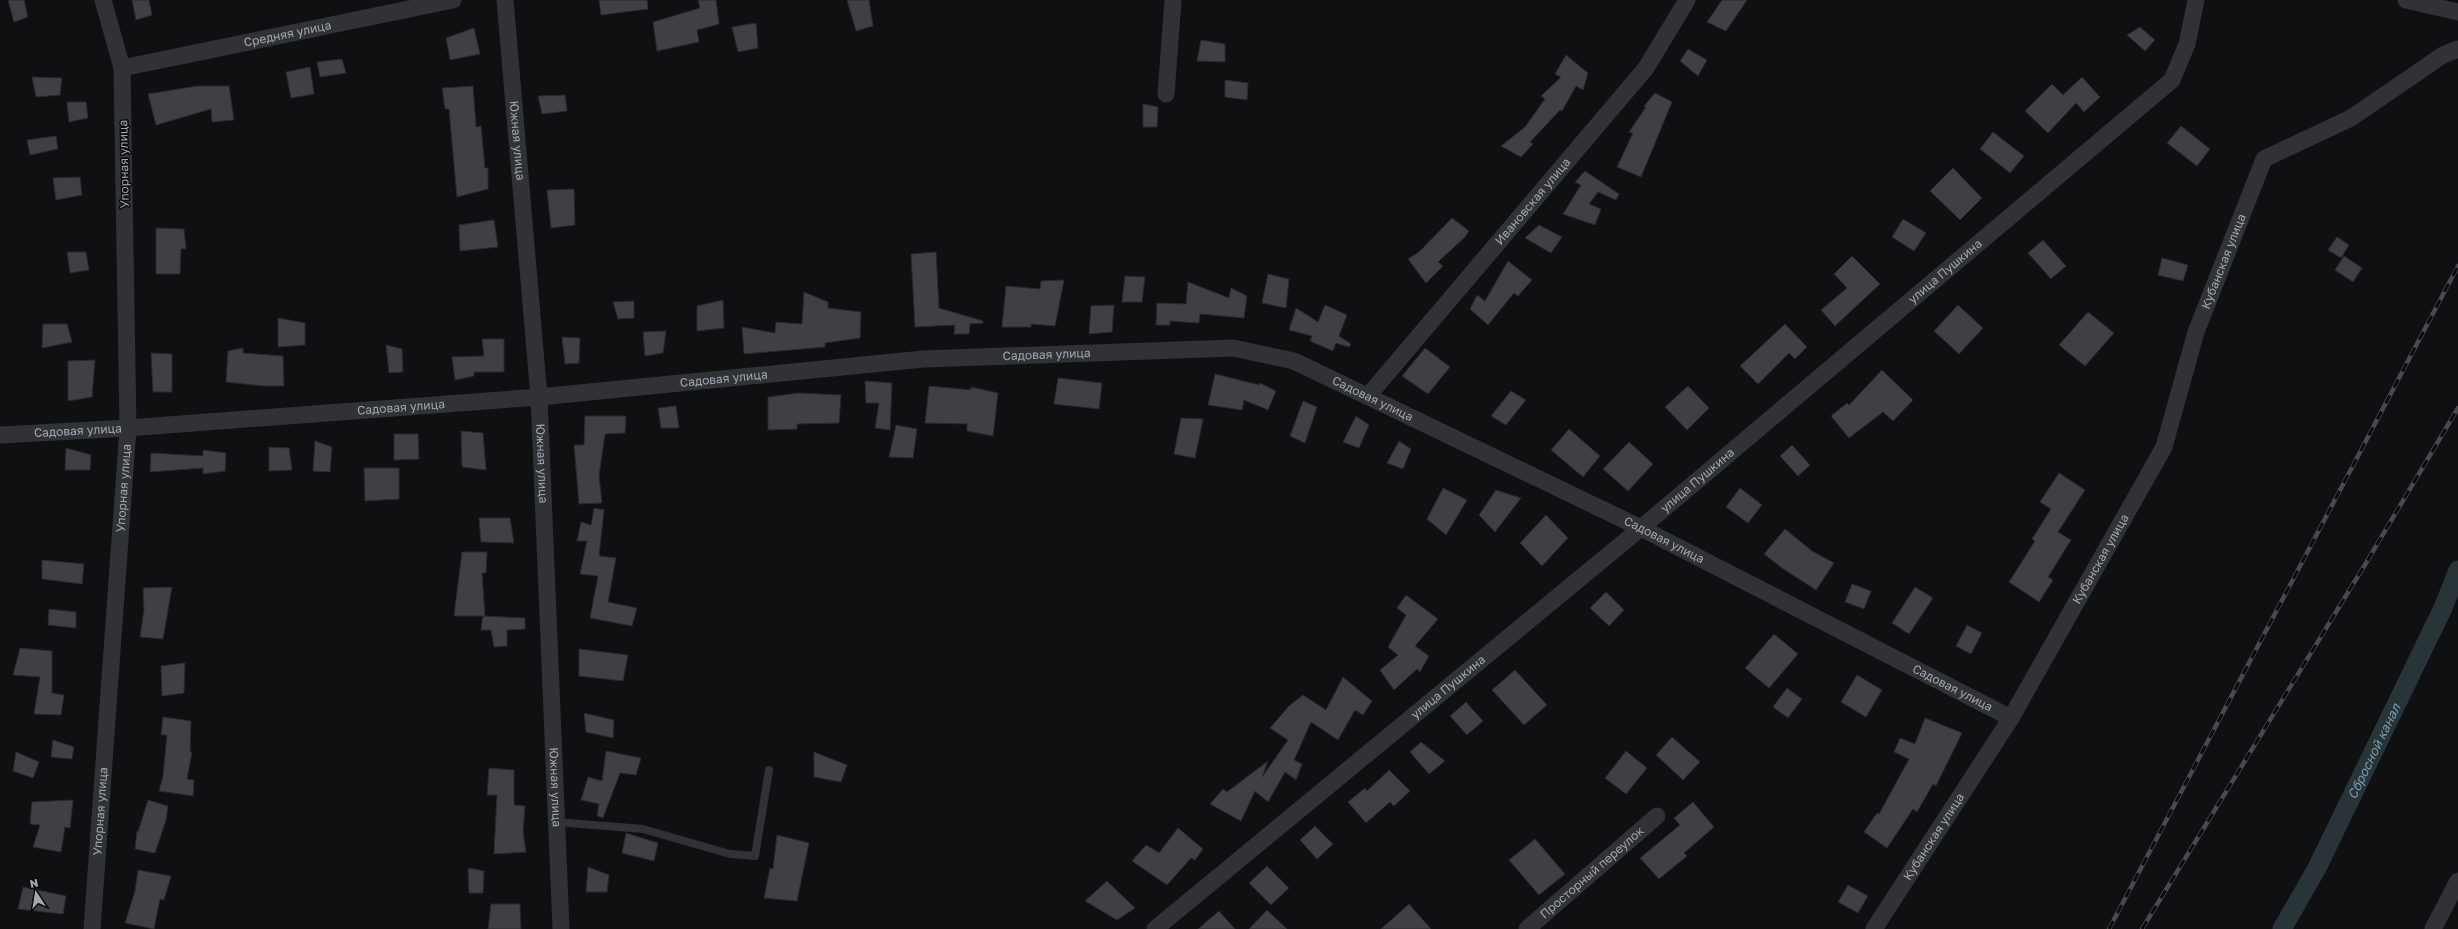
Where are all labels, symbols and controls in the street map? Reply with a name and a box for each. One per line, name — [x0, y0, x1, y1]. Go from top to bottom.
street label: Средняя улица — [242, 17, 332, 50]
street label: Южная улица — [507, 100, 528, 181]
street label: Упорная улица — [115, 120, 132, 208]
street label: Ивановская улица — [1491, 155, 1574, 248]
street label: Кубанская улица — [2198, 211, 2249, 311]
street label: улица Пушкина — [1905, 236, 1985, 306]
street label: Садовая улица — [1002, 345, 1091, 363]
street label: Садовая улица — [679, 366, 768, 390]
street label: Садовая улица — [1330, 373, 1416, 424]
street label: Садовая улица — [357, 396, 445, 418]
street label: Садовая улица — [33, 420, 122, 440]
street label: Южная улица — [533, 423, 551, 504]
street label: Упорная улица — [113, 443, 134, 533]
street label: улица Пушкина — [1657, 445, 1737, 515]
street label: Кубанская улица — [2069, 511, 2132, 607]
street label: Садовая улица — [1622, 513, 1707, 566]
street label: улица Пушкина — [1408, 652, 1488, 722]
street label: Садовая улица — [1910, 661, 1995, 714]
water label: Сбросной канал — [2344, 700, 2404, 802]
street label: Южная улица — [546, 747, 565, 827]
street label: Упорная улица — [89, 767, 111, 856]
street label: Кубанская улица — [1900, 790, 1967, 883]
street label: Просторный переулок — [1537, 823, 1647, 921]
north arrow — [16, 873, 56, 913]
text: N — [28, 876, 39, 890]

